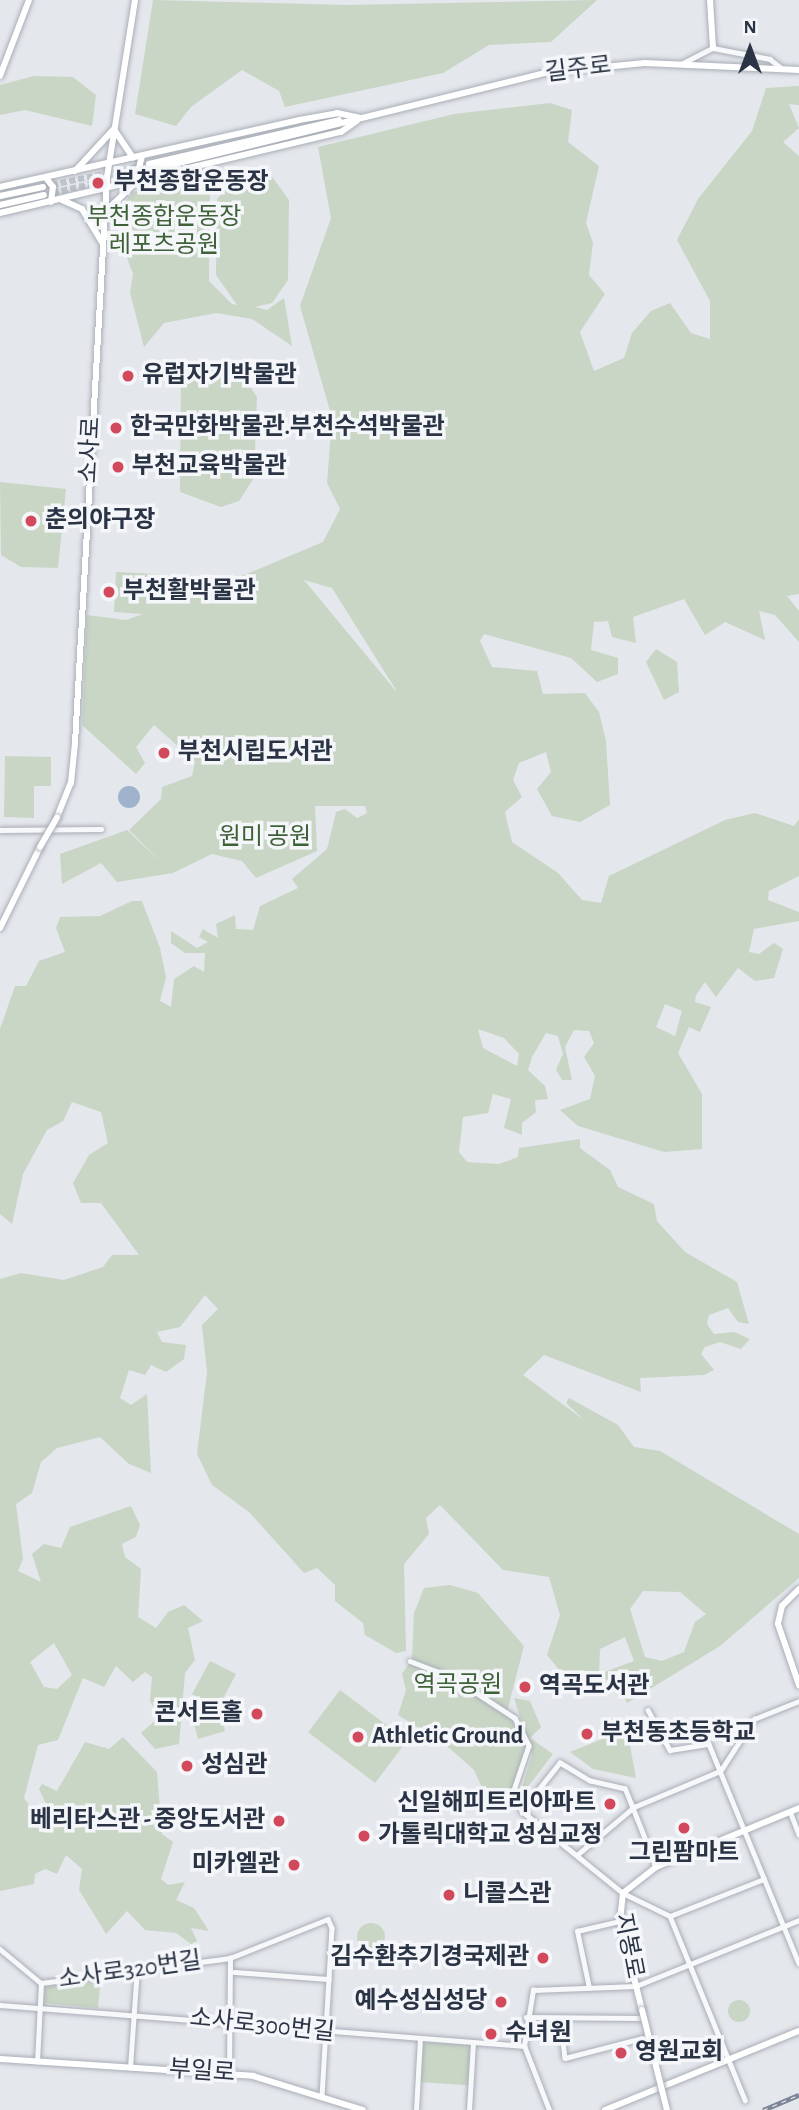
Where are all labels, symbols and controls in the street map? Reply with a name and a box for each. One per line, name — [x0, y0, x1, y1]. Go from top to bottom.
north arrow — [715, 14, 785, 84]
text: N — [743, 18, 757, 37]
street label: 길주로 — [543, 52, 613, 88]
place label: 부천종합운동장 — [114, 169, 269, 197]
marker: 부천종합운동장 — [88, 173, 108, 193]
park label: 부천종합운동장 레포츠공원 — [87, 204, 241, 260]
place label: 유럽자기박물관 — [142, 362, 297, 390]
marker: 유럽자기박물관 — [120, 368, 136, 384]
place label: 한국만화박물관.부천수석박물관 — [130, 414, 445, 442]
street label: 소사로 — [75, 416, 107, 484]
marker: 한국만화박물관.부천수석박물관 — [108, 420, 124, 436]
place label: 부천교육박물관 — [132, 453, 287, 481]
marker: 부천교육박물관 — [110, 459, 126, 475]
place label: 춘의야구장 — [45, 507, 155, 535]
marker: 춘의야구장 — [23, 513, 39, 529]
place label: 부천활박물관 — [123, 578, 255, 606]
marker: 부천활박물관 — [101, 584, 117, 600]
place label: 부천시립도서관 — [178, 739, 333, 767]
marker: 부천시립도서관 — [156, 745, 172, 761]
park label: 원미 공원 — [219, 824, 311, 852]
park label: 역곡공원 — [414, 1672, 502, 1700]
place label: 역곡도서관 — [539, 1673, 649, 1701]
marker: 역곡도서관 — [517, 1679, 533, 1695]
place label: 콘서트홀 — [155, 1700, 243, 1728]
marker: 콘서트홀 — [249, 1706, 265, 1722]
place label: 부천동초등학교 — [601, 1720, 756, 1748]
place label: Athletic Ground — [372, 1723, 523, 1751]
marker: 부천동초등학교 — [579, 1726, 595, 1742]
marker: Athletic Ground — [350, 1729, 366, 1745]
place label: 성심관 — [201, 1752, 267, 1780]
marker: 성심관 — [179, 1758, 195, 1774]
place label: 신일해피트리아파트 — [397, 1790, 596, 1818]
marker: 신일해피트리아파트 — [602, 1796, 618, 1812]
place label: 베리타스관 - 중앙도서관 — [30, 1807, 265, 1835]
marker: 베리타스관 - 중앙도서관 — [271, 1813, 287, 1829]
marker: 그린팜마트 — [676, 1820, 692, 1836]
place label: 가톨릭대학교 성심교정 — [378, 1822, 602, 1850]
marker: 가톨릭대학교 성심교정 — [356, 1828, 372, 1844]
place label: 그린팜마트 — [629, 1840, 739, 1868]
place label: 미카엘관 — [192, 1851, 280, 1879]
marker: 미카엘관 — [286, 1857, 302, 1873]
place label: 니콜스관 — [463, 1881, 551, 1909]
marker: 니콜스관 — [441, 1887, 457, 1903]
street label: 지봉로 — [608, 1911, 648, 1981]
place label: 김수환추기경국제관 — [330, 1944, 529, 1972]
street label: 소사로320번길 — [57, 1947, 203, 1995]
marker: 김수환추기경국제관 — [535, 1950, 551, 1966]
place label: 예수성심성당 — [355, 1988, 487, 2016]
marker: 예수성심성당 — [493, 1994, 509, 2010]
street label: 소사로300번길 — [188, 2004, 336, 2048]
place label: 수녀원 — [505, 2020, 571, 2048]
marker: 수녀원 — [483, 2026, 499, 2042]
place label: 영원교회 — [635, 2039, 723, 2067]
marker: 영원교회 — [613, 2045, 629, 2061]
street label: 부일로 — [168, 2055, 236, 2089]

